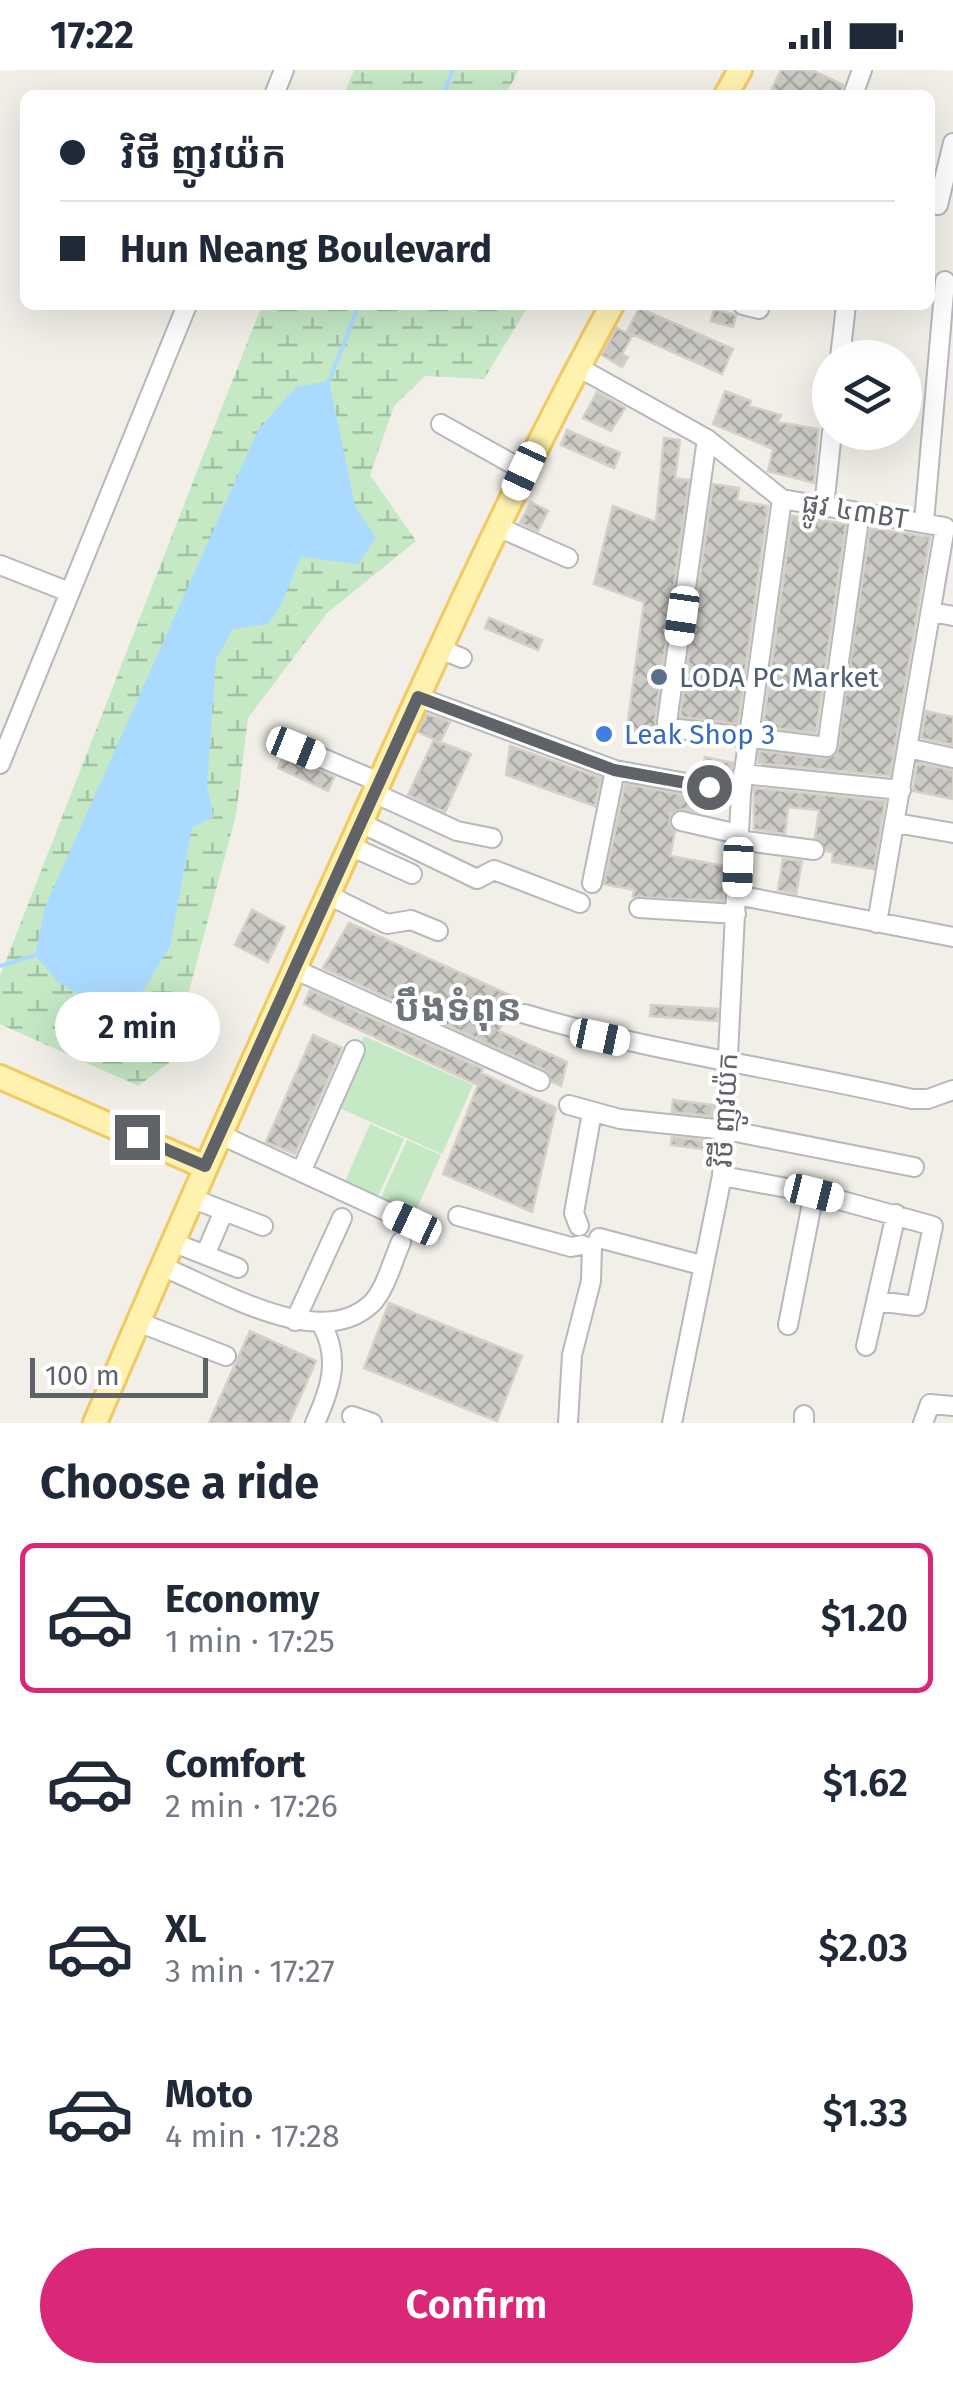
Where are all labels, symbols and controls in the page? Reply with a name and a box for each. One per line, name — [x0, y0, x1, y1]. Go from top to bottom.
text: 17:22 — [50, 12, 134, 58]
text: វិថី ញូវយ៉ក — [120, 132, 287, 178]
text: Hun Neang Boulevard — [120, 226, 492, 272]
map controls — [812, 340, 922, 450]
button: layers — [812, 340, 922, 450]
car — [498, 437, 550, 505]
street label: ផ្លូវ ៤៣BT — [798, 486, 911, 544]
car — [663, 584, 701, 648]
place label: LODA PC Market — [679, 661, 880, 694]
marker: LODA PC Market — [648, 666, 670, 688]
place label: Leak Shop 3 — [624, 718, 775, 751]
car — [263, 723, 329, 773]
marker: Leak Shop 3 — [593, 723, 615, 745]
route start — [687, 765, 732, 810]
car — [722, 836, 754, 898]
district label: បឹងទំពុន — [394, 985, 522, 1031]
callout: 2 min — [54, 992, 220, 1062]
text: 2 min — [98, 1008, 177, 1046]
car — [568, 1016, 632, 1058]
street label: វិថី ញូវយ៉ក — [704, 1052, 752, 1168]
route end — [115, 1115, 160, 1160]
car — [781, 1171, 847, 1215]
car — [378, 1197, 446, 1249]
scale bar — [30, 1353, 208, 1398]
text: 100 m — [45, 1359, 120, 1392]
text: Choose a ride — [40, 1456, 319, 1510]
icon: car — [45, 1573, 135, 1663]
text: Economy — [165, 1576, 320, 1622]
text: $1.20 — [821, 1595, 908, 1641]
text: 1 min · 17:25 — [165, 1622, 335, 1660]
icon: car — [45, 1738, 135, 1828]
text: Comfort — [165, 1741, 306, 1787]
text: $1.62 — [822, 1760, 908, 1806]
text: 2 min · 17:26 — [165, 1787, 338, 1825]
icon: car — [45, 1903, 135, 1993]
text: XL — [165, 1906, 207, 1952]
text: $2.03 — [818, 1925, 908, 1971]
text: 3 min · 17:27 — [165, 1952, 335, 1990]
icon: car — [45, 2068, 135, 2158]
text: Moto — [165, 2071, 253, 2117]
text: $1.33 — [822, 2090, 908, 2136]
text: 4 min · 17:28 — [165, 2117, 340, 2155]
button: Confirm — [40, 2248, 913, 2363]

